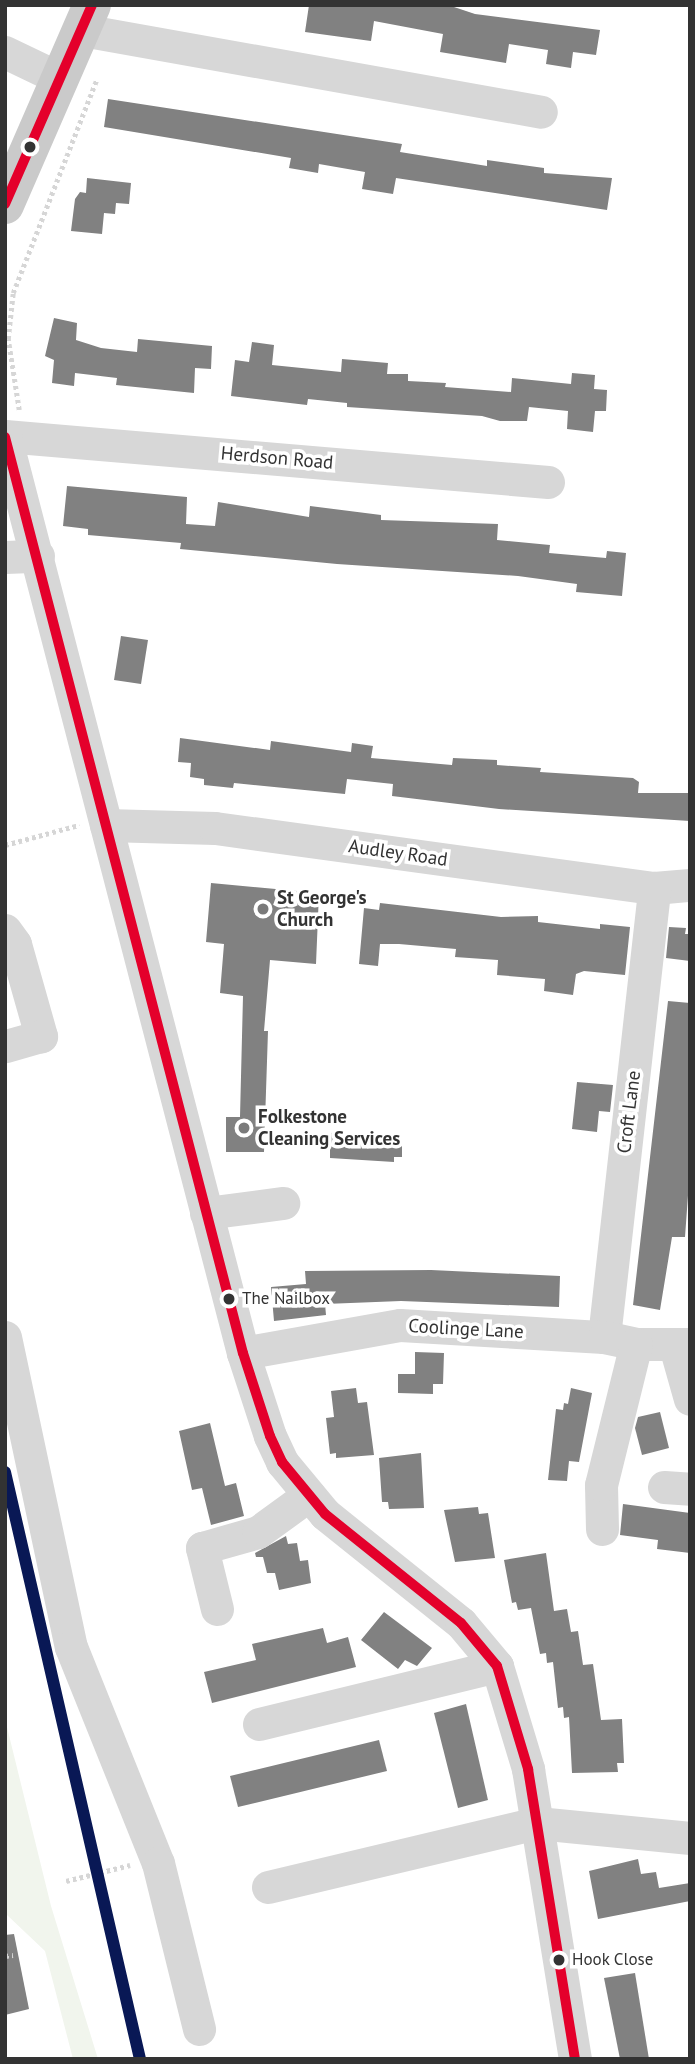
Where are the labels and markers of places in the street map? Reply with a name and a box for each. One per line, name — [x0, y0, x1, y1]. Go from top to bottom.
unlabelled marker — [23, 140, 37, 154]
place label: St George's Church — [277, 887, 367, 931]
marker: St George's Church — [255, 901, 271, 917]
place label: Folkestone Cleaning Services — [258, 1106, 400, 1150]
marker: Folkestone Cleaning Services — [236, 1120, 252, 1136]
place label: The Nailbox — [242, 1289, 330, 1309]
marker: The Nailbox — [222, 1292, 236, 1306]
place label: Hook Close — [572, 1950, 654, 1970]
marker: Hook Close — [552, 1953, 566, 1967]

